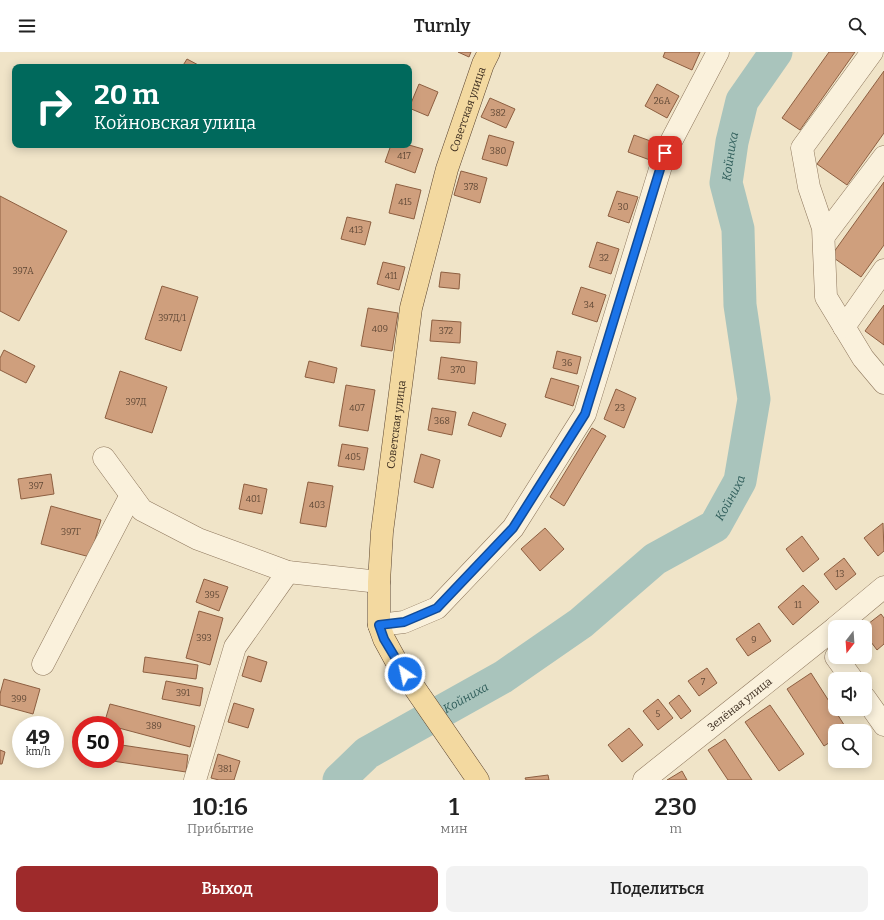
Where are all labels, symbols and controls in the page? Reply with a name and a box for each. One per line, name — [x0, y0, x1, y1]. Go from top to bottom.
icon: menu — [16, 15, 38, 37]
text: Turnly — [414, 15, 470, 37]
icon: search — [846, 15, 868, 37]
street label: Советская улица — [447, 65, 489, 154]
text: 20 m — [94, 78, 159, 111]
icon: right — [28, 80, 80, 132]
house number: 26А — [654, 96, 671, 106]
house number: 382 — [490, 108, 506, 118]
text: Койновская улица — [94, 112, 256, 134]
water label: Койниха — [719, 130, 741, 182]
pin — [648, 136, 682, 170]
icon: arrive — [654, 142, 676, 164]
house number: 380 — [490, 146, 506, 156]
house number: 417 — [397, 151, 411, 161]
house number: 378 — [464, 182, 478, 192]
house number: 415 — [398, 197, 412, 207]
house number: 30 — [618, 202, 629, 212]
house number: 413 — [349, 225, 363, 235]
house number: 32 — [599, 253, 609, 263]
house number: 397А — [12, 266, 34, 276]
house number: 411 — [385, 271, 398, 281]
house number: 34 — [584, 300, 595, 310]
house number: 397Д/1 — [158, 313, 186, 323]
house number: 409 — [372, 324, 388, 334]
house number: 372 — [439, 326, 453, 336]
house number: 36 — [562, 358, 572, 368]
house number: 370 — [450, 365, 466, 375]
street label: Советская улица — [384, 379, 409, 470]
house number: 397Д — [126, 397, 147, 407]
house number: 407 — [349, 403, 365, 413]
house number: 23 — [615, 403, 625, 413]
house number: 368 — [434, 416, 450, 426]
house number: 405 — [345, 452, 361, 462]
water label: Койниха — [712, 474, 748, 523]
house number: 397 — [29, 481, 44, 491]
house number: 401 — [246, 494, 261, 504]
house number: 403 — [309, 500, 325, 510]
house number: 397Г — [61, 527, 81, 537]
house number: 13 — [836, 569, 844, 579]
house number: 395 — [204, 590, 220, 600]
house number: 11 — [794, 600, 802, 610]
north arrow — [828, 620, 872, 664]
map controls — [828, 620, 872, 768]
house number: 393 — [196, 633, 212, 643]
house number: 9 — [751, 635, 757, 645]
position arrow — [384, 653, 426, 695]
button: sound — [828, 672, 872, 716]
street label: Зелёная улица — [705, 675, 775, 734]
house number: 7 — [701, 677, 706, 687]
water label: Койниха — [441, 680, 491, 716]
house number: 391 — [176, 688, 190, 698]
house number: 399 — [11, 694, 27, 704]
house number: 5 — [656, 709, 661, 719]
speed limit sign: 50 — [72, 716, 124, 768]
house number: 389 — [146, 721, 162, 731]
button: search — [828, 724, 872, 768]
text: 49 — [26, 725, 50, 749]
text: km/h — [26, 746, 50, 758]
house number: 381 — [218, 764, 232, 774]
text: 10:16 — [193, 793, 248, 821]
text: 1 — [449, 793, 459, 821]
text: 230 — [655, 793, 697, 821]
text: Прибытие — [187, 821, 254, 836]
text: мин — [441, 821, 468, 836]
text: m — [670, 821, 682, 836]
button: Выход — [16, 866, 438, 912]
button: Поделиться — [446, 866, 868, 912]

